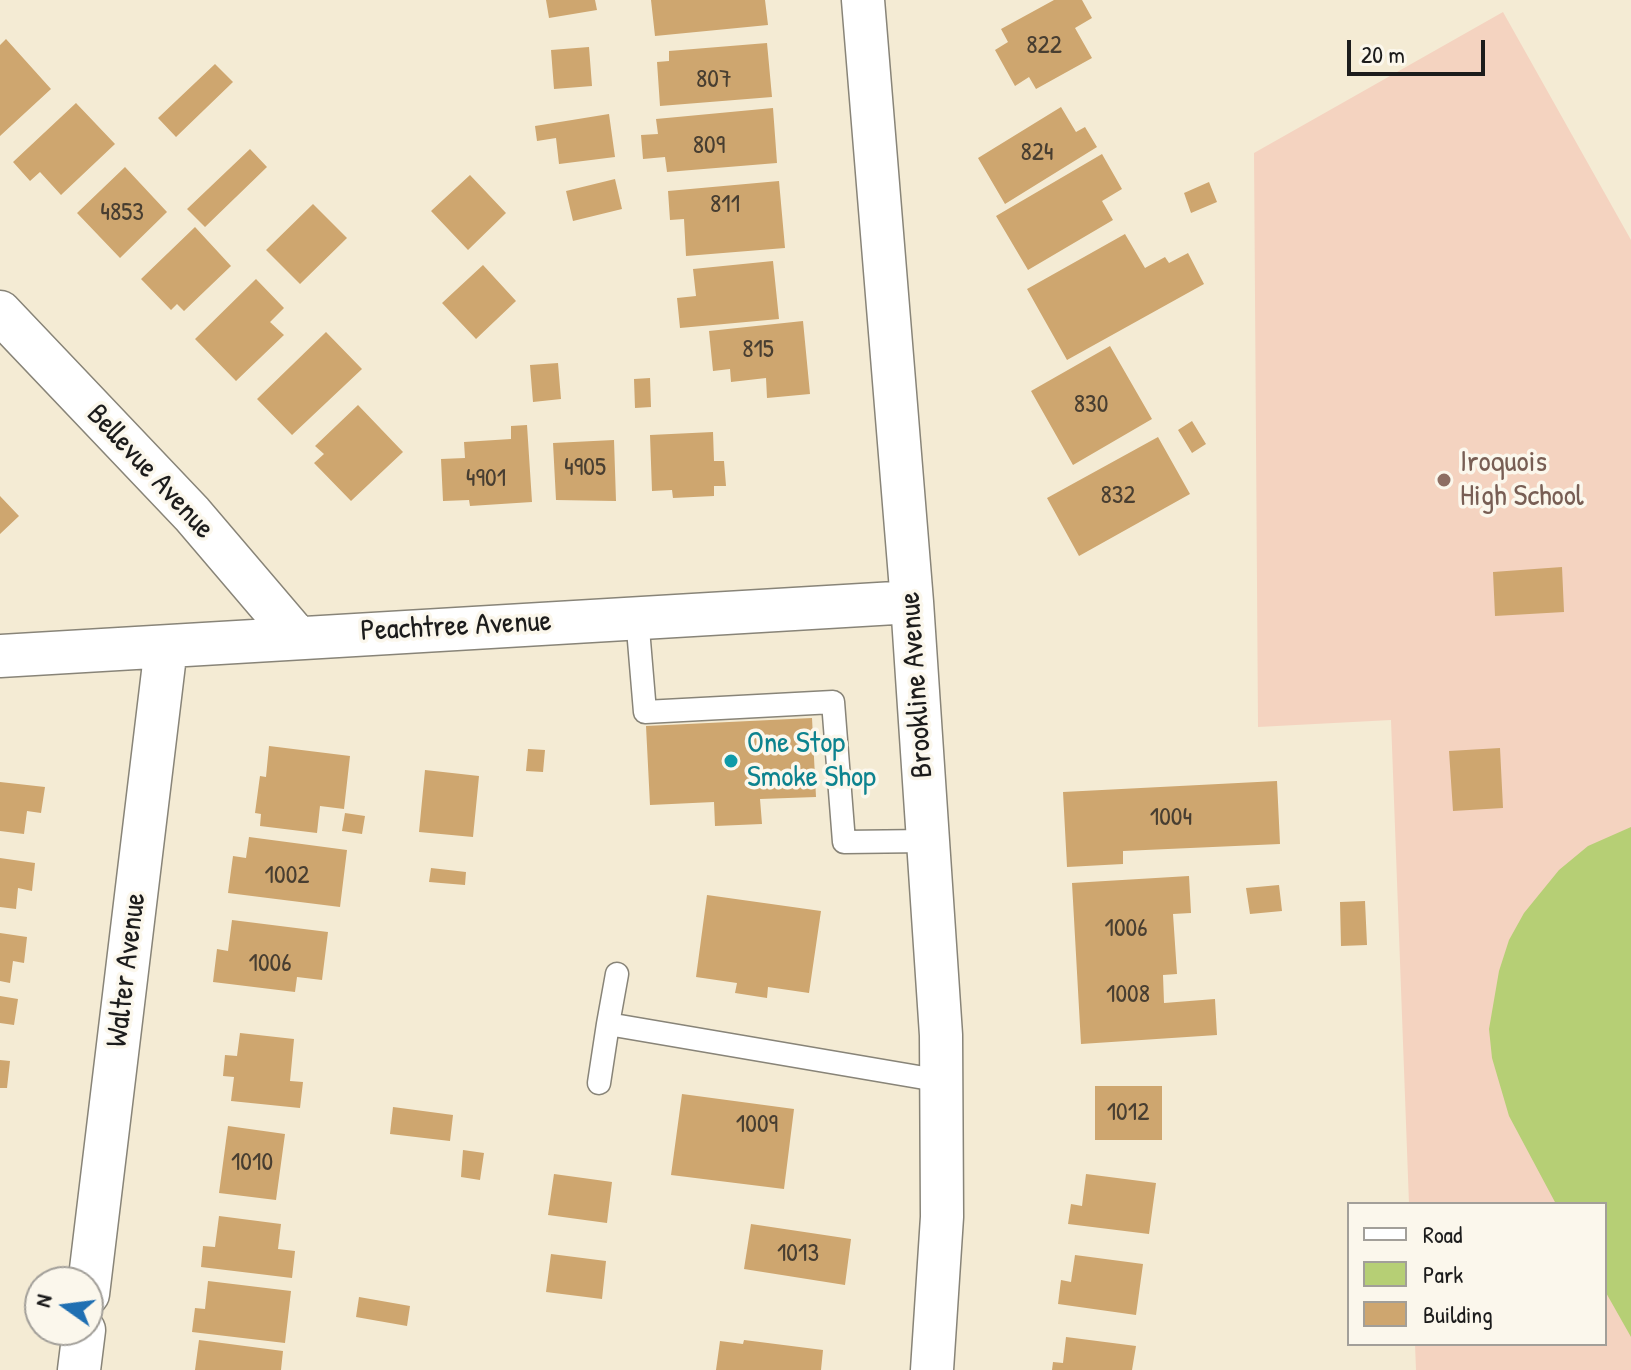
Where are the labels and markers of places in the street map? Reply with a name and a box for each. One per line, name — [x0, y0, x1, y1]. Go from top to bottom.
place label: Iroquois High School — [1460, 445, 1584, 516]
marker: Iroquois High School — [1435, 471, 1453, 489]
place label: One Stop Smoke Shop — [747, 726, 876, 796]
marker: One Stop Smoke Shop — [722, 752, 740, 770]

